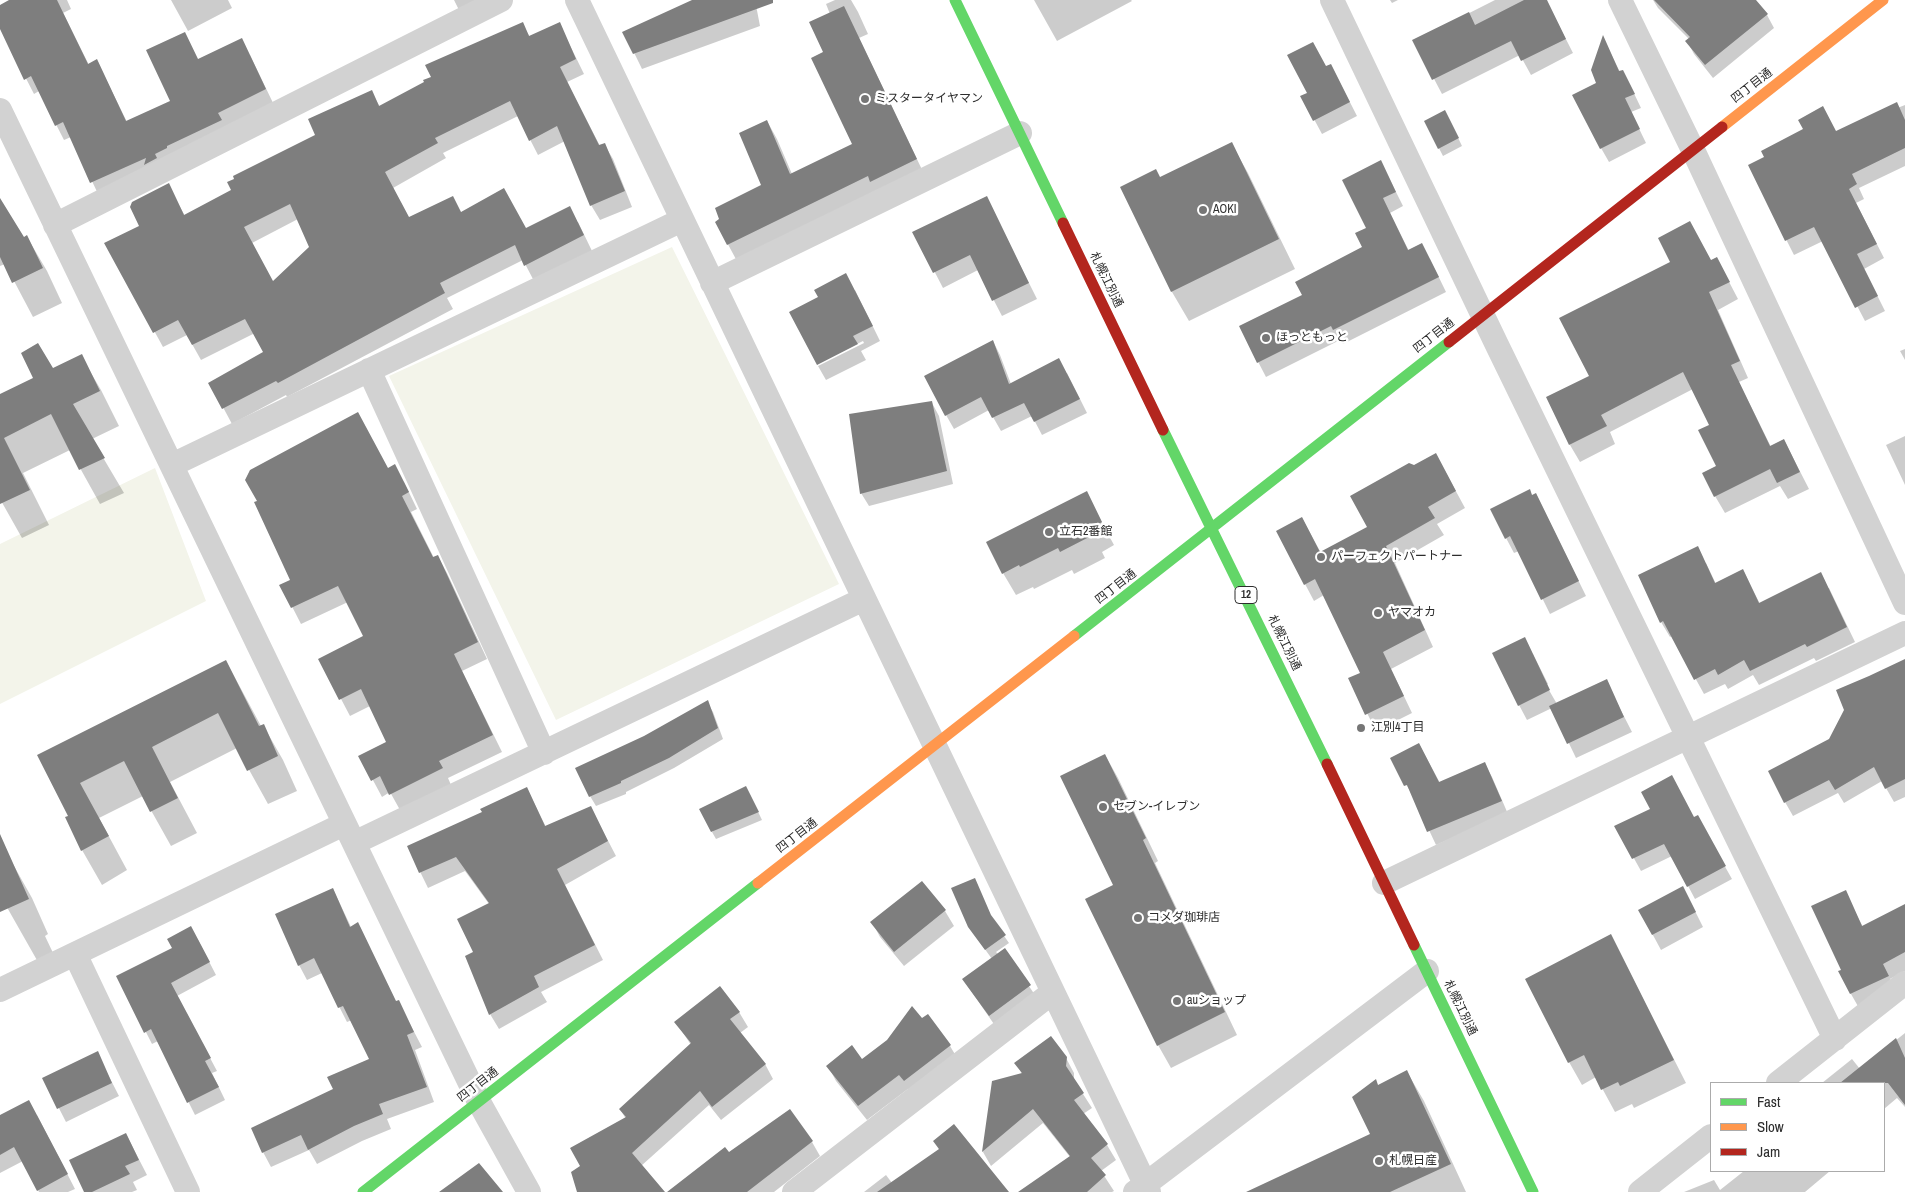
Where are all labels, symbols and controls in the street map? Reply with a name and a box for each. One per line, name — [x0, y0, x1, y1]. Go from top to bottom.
street label: 四丁目通 — [1729, 66, 1775, 106]
place label: ミスタータイヤマン — [875, 92, 983, 106]
marker: ミスタータイヤマン — [859, 93, 871, 105]
place label: AOKI — [1213, 203, 1237, 217]
marker: AOKI — [1197, 204, 1209, 216]
street label: 札幌江別通 — [1086, 250, 1126, 310]
street label: 四丁目通 — [1411, 316, 1457, 356]
place label: ほっともっと — [1276, 331, 1348, 345]
marker: ほっともっと — [1260, 332, 1272, 344]
place label: 立石2番館 — [1059, 525, 1112, 539]
marker: 立石2番館 — [1043, 526, 1055, 538]
place label: パーフェクトパートナー — [1331, 550, 1463, 564]
marker: パーフェクトパートナー — [1315, 551, 1327, 563]
street label: 四丁目通 — [1093, 567, 1139, 607]
road number: 12 — [1235, 586, 1257, 604]
place label: ヤマオカ — [1388, 606, 1436, 620]
marker: ヤマオカ — [1372, 607, 1384, 619]
street label: 札幌江別通 — [1264, 613, 1304, 673]
place label: 江別4丁目 — [1371, 721, 1424, 735]
marker: 江別4丁目 — [1355, 722, 1367, 734]
place label: セブン-イレブン — [1113, 800, 1200, 814]
marker: セブン-イレブン — [1097, 801, 1109, 813]
street label: 四丁目通 — [774, 816, 820, 856]
place label: コメダ珈琲店 — [1148, 911, 1220, 925]
marker: コメダ珈琲店 — [1132, 912, 1144, 924]
street label: 札幌江別通 — [1440, 978, 1480, 1038]
place label: auショップ — [1187, 994, 1246, 1008]
marker: auショップ — [1171, 995, 1183, 1007]
street label: 四丁目通 — [455, 1065, 501, 1105]
legend — [1710, 1082, 1885, 1172]
text: Fast — [1757, 1091, 1780, 1112]
text: Slow — [1757, 1116, 1784, 1137]
text: Jam — [1757, 1141, 1780, 1162]
place label: 札幌日産 — [1389, 1154, 1437, 1168]
marker: 札幌日産 — [1373, 1155, 1385, 1167]

